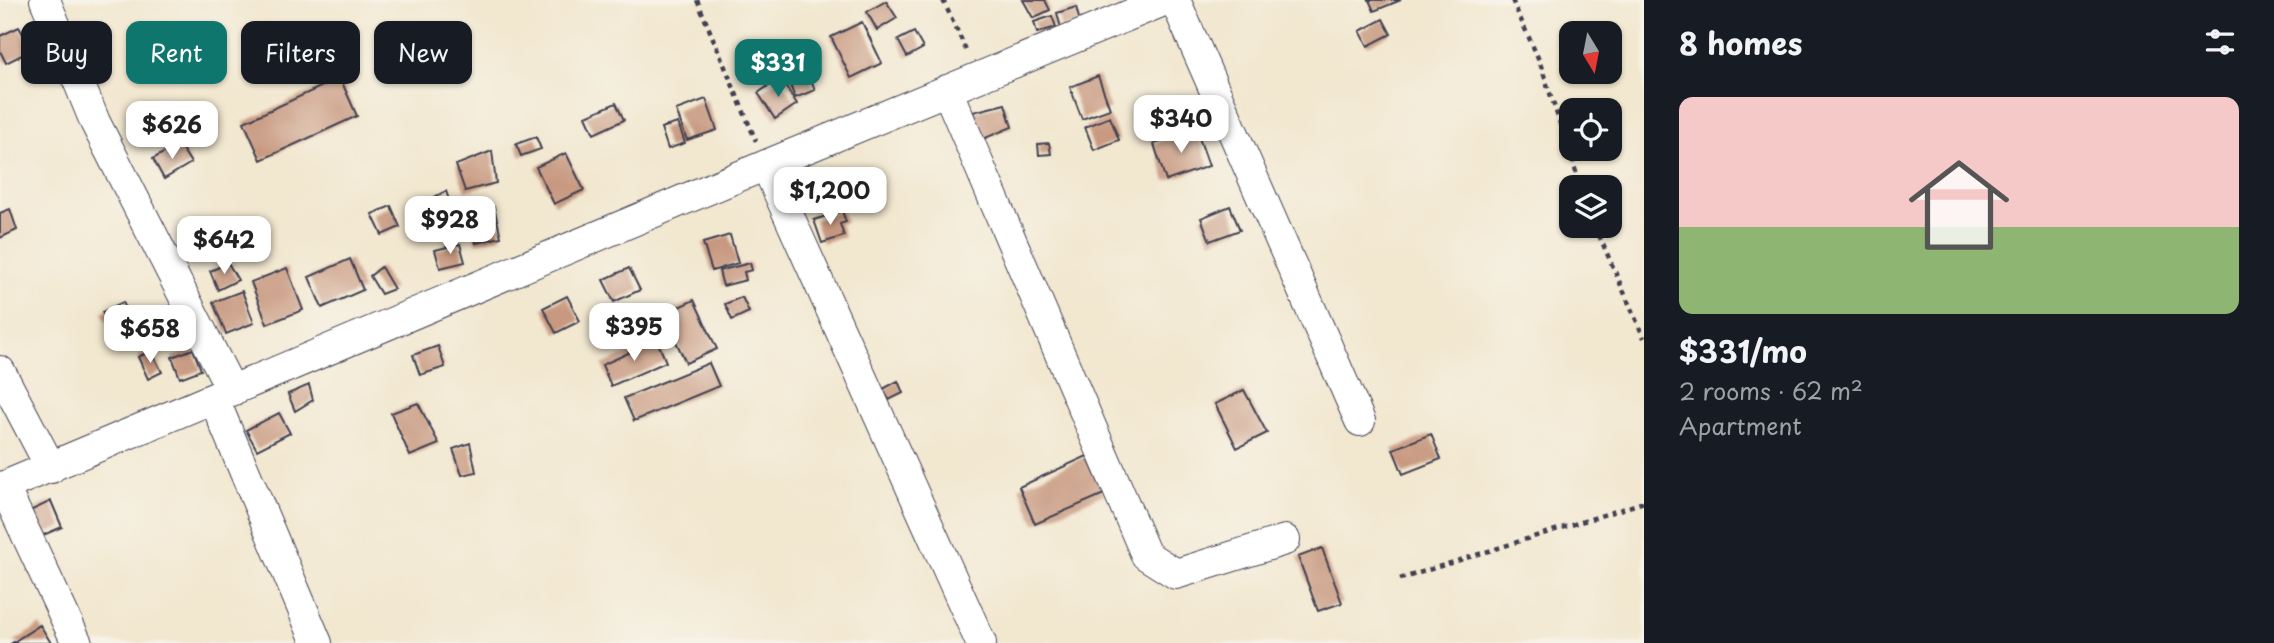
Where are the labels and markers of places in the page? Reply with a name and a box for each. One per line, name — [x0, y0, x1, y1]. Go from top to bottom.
pin: $331 — [737, 40, 819, 99]
pin: $340 — [1140, 96, 1222, 155]
pin: $626 — [131, 102, 213, 161]
pin: $1,200 — [773, 168, 887, 227]
pin: $928 — [409, 196, 491, 256]
pin: $642 — [183, 216, 265, 276]
pin: $395 — [593, 304, 675, 363]
pin: $658 — [109, 306, 191, 365]

